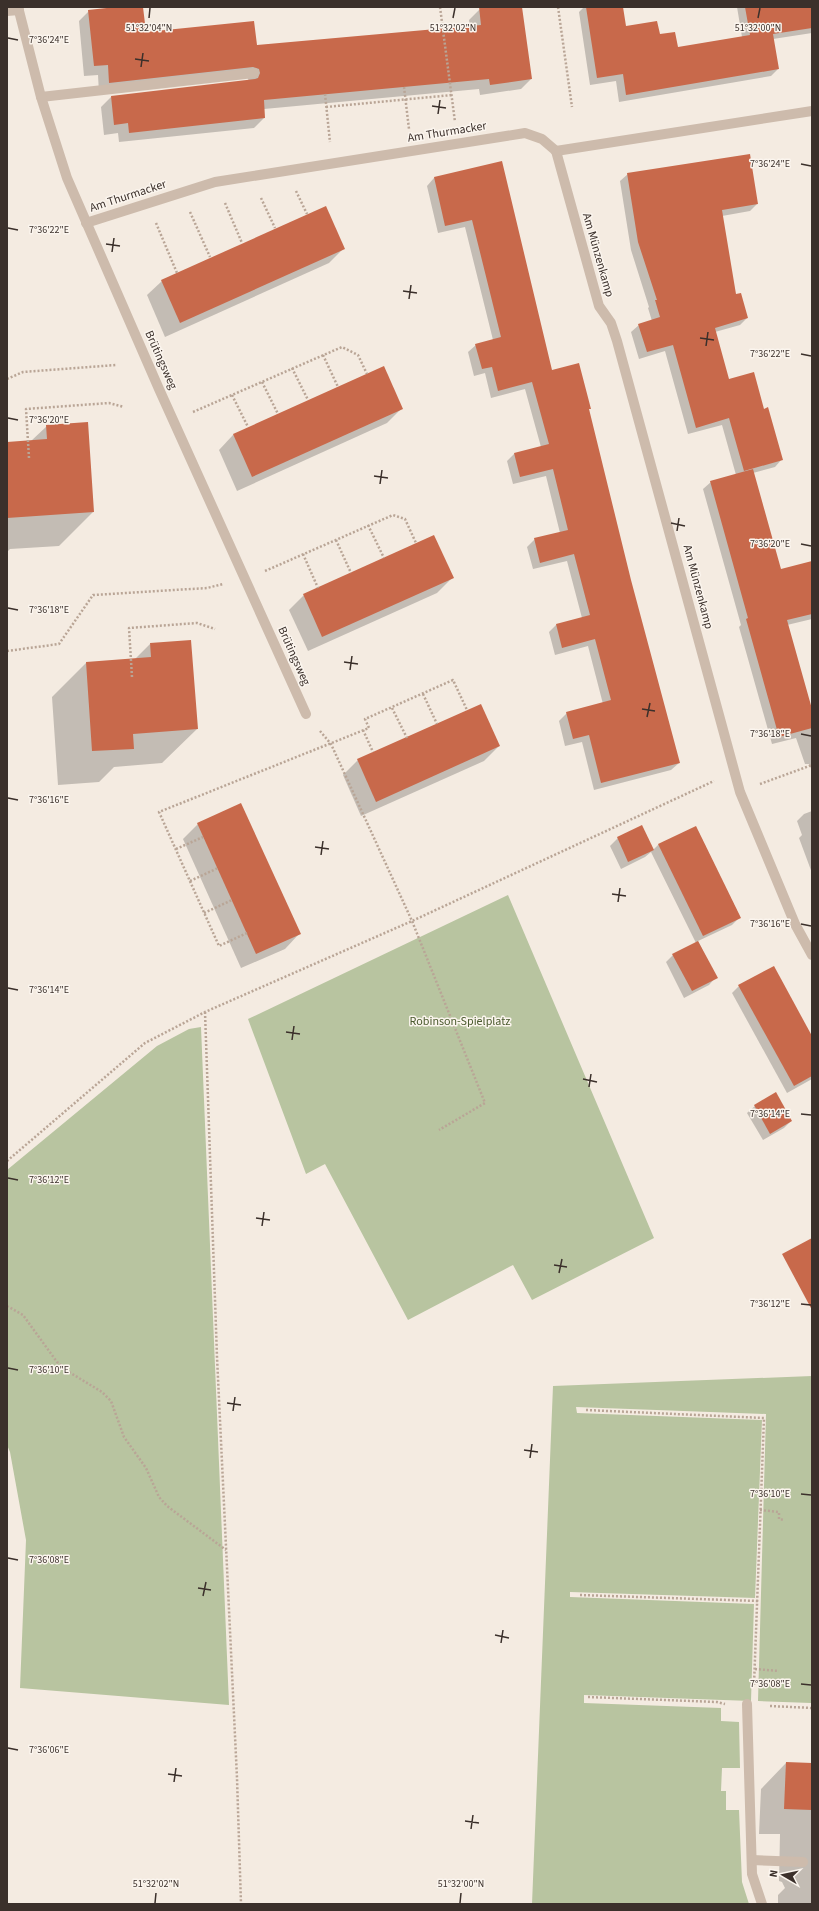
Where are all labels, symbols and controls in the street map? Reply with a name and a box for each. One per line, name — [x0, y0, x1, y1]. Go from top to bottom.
text: 51°32'04"N — [126, 21, 172, 35]
text: 51°32'02"N — [430, 21, 476, 35]
text: 51°32'00"N — [735, 21, 781, 35]
text: 7°36'24"E — [29, 33, 69, 47]
street label: Am Thurmacker — [406, 117, 489, 147]
text: 7°36'24"E — [750, 157, 790, 171]
street label: Am Thurmacker — [87, 175, 169, 216]
street label: Am Münzenkamp — [578, 211, 618, 299]
text: 7°36'22"E — [29, 223, 69, 237]
street label: Brütingsweg — [140, 328, 182, 392]
text: 7°36'22"E — [750, 347, 790, 361]
text: 7°36'20"E — [29, 413, 69, 427]
text: 7°36'20"E — [750, 537, 790, 551]
street label: Am Münzenkamp — [679, 543, 718, 631]
text: 7°36'18"E — [29, 603, 69, 617]
street label: Brütingsweg — [273, 624, 315, 688]
text: 7°36'18"E — [750, 727, 790, 741]
text: 7°36'16"E — [29, 793, 69, 807]
text: 7°36'16"E — [750, 917, 790, 931]
text: 7°36'14"E — [29, 983, 69, 997]
park label: Robinson-Spielplatz — [410, 1013, 510, 1030]
text: 7°36'14"E — [750, 1107, 790, 1121]
text: 7°36'12"E — [29, 1173, 69, 1187]
text: 7°36'12"E — [750, 1297, 790, 1311]
text: 7°36'10"E — [29, 1363, 69, 1377]
text: 7°36'10"E — [750, 1487, 790, 1501]
text: 7°36'08"E — [29, 1553, 69, 1567]
text: 7°36'08"E — [750, 1677, 790, 1691]
text: 7°36'06"E — [29, 1743, 69, 1757]
north arrow — [763, 1855, 803, 1895]
text: N — [766, 1869, 782, 1878]
text: 51°32'02"N — [133, 1877, 179, 1891]
text: 51°32'00"N — [438, 1877, 484, 1891]

